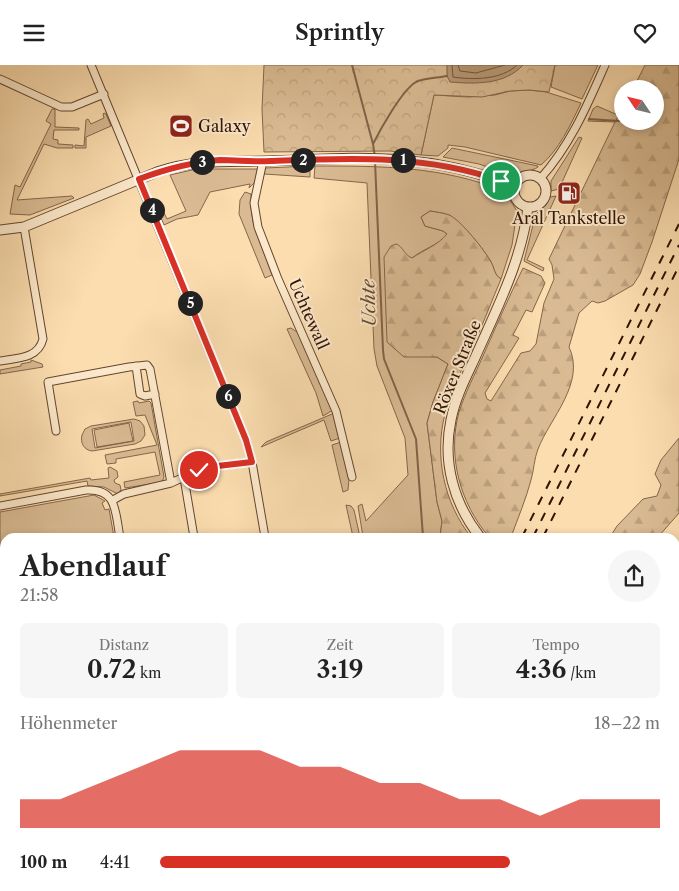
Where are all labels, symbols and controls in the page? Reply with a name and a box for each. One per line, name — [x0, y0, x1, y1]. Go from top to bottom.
icon: menu — [20, 19, 48, 47]
text: Sprintly — [295, 19, 384, 46]
icon: heart — [631, 19, 659, 47]
north arrow — [614, 80, 664, 130]
map controls — [614, 80, 664, 130]
sports icon: Galaxy — [168, 113, 194, 139]
place label: Galaxy — [198, 116, 252, 136]
pin: 2 — [290, 147, 316, 173]
pin: 1 — [390, 147, 416, 173]
pin: 3 — [190, 149, 214, 175]
text: 2 — [299, 151, 308, 169]
text: 1 — [400, 151, 407, 169]
text: 3 — [199, 153, 206, 171]
pin — [480, 160, 522, 202]
icon: arrive — [487, 167, 515, 195]
fuel station icon: Aral Tankstelle — [556, 180, 582, 206]
pin: 4 — [140, 197, 164, 223]
text: 4 — [148, 201, 157, 219]
place label: Aral Tankstelle — [511, 208, 626, 228]
street label: Uchtewall — [285, 275, 334, 353]
water label: Uchte — [357, 278, 381, 327]
pin: 5 — [178, 291, 202, 315]
text: 5 — [187, 294, 194, 312]
street label: Röxer Straße — [429, 317, 485, 417]
pin: 6 — [216, 383, 240, 409]
text: 6 — [224, 387, 233, 405]
pin — [178, 449, 220, 491]
icon: check — [185, 456, 213, 484]
text: Abendlauf — [20, 549, 167, 583]
button: share — [608, 550, 660, 602]
text: 21:58 — [20, 585, 59, 605]
text: Distanz — [99, 636, 149, 654]
text: Zeit — [327, 636, 353, 654]
text: Tempo — [532, 636, 580, 654]
text: 0.72 — [87, 654, 136, 685]
text: 3:19 — [316, 654, 364, 685]
text: 4:36 — [516, 654, 566, 685]
text: km — [136, 664, 161, 682]
text: /km — [566, 664, 596, 682]
text: Höhenmeter — [20, 713, 117, 733]
text: 18–22 m — [594, 713, 660, 733]
text: 100 m — [20, 852, 67, 872]
text: 4:41 — [100, 852, 130, 872]

